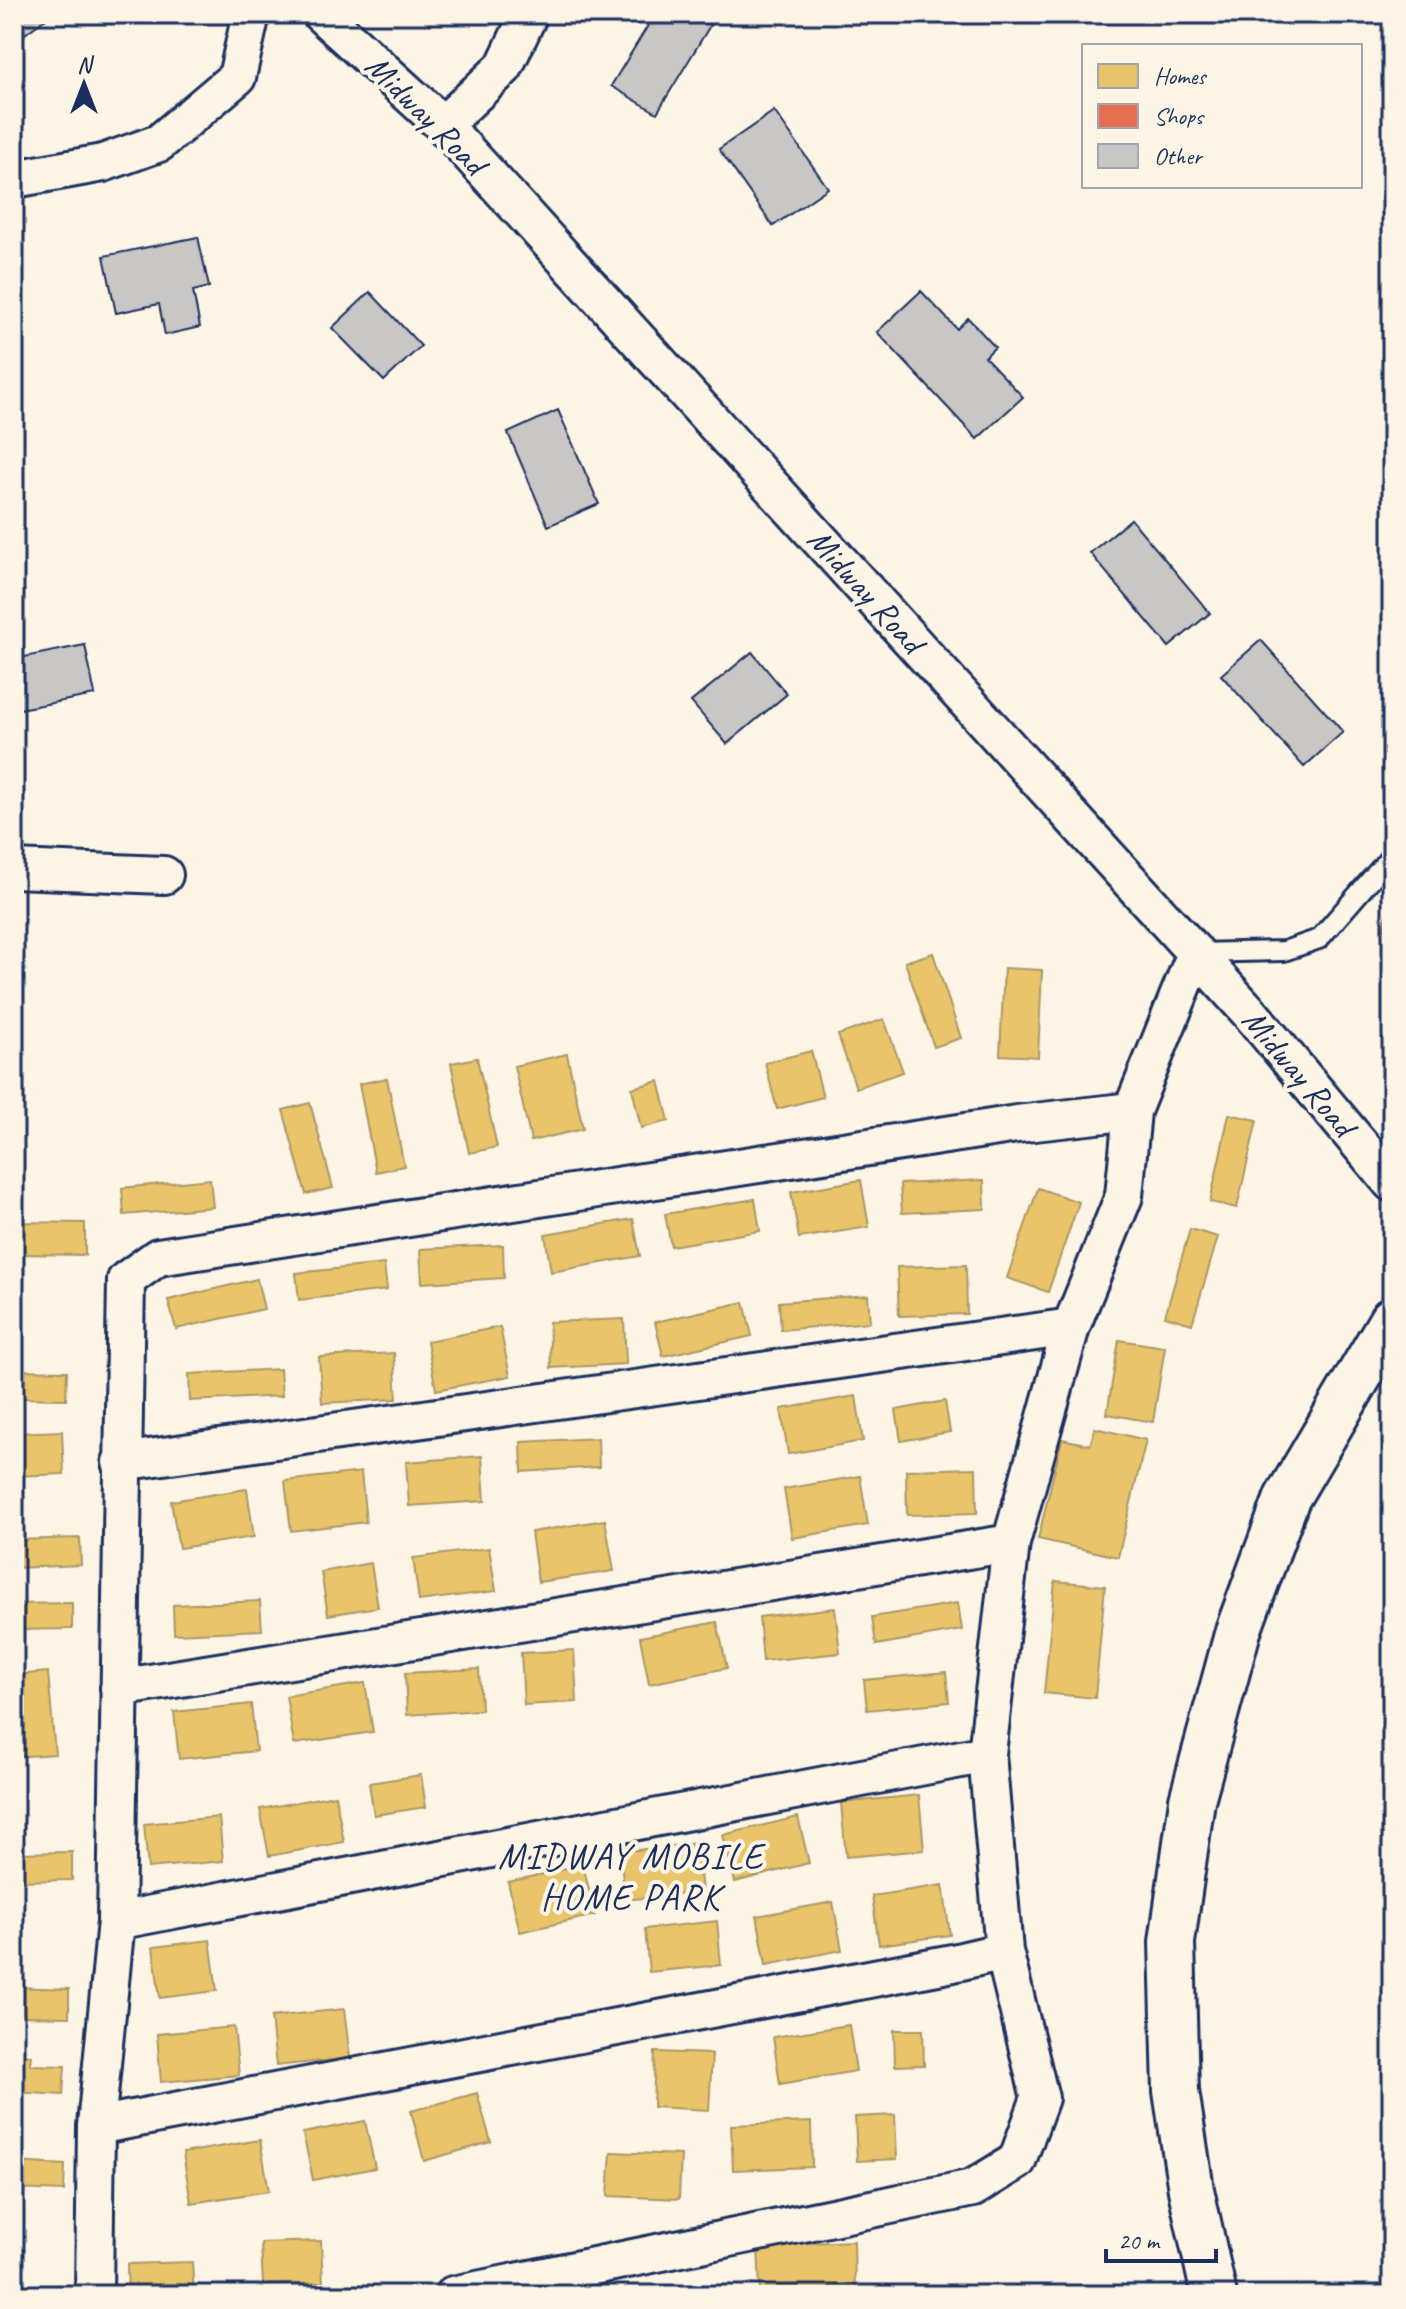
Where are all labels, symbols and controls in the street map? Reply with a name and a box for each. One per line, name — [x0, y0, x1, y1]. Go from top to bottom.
north arrow — [44, 44, 124, 124]
street label: Midway Road — [356, 44, 499, 187]
legend — [1082, 44, 1362, 188]
text: N — [77, 51, 94, 79]
text: Homes — [1154, 61, 1207, 91]
text: Shops — [1154, 101, 1205, 131]
text: Other — [1154, 141, 1204, 171]
street label: Midway Road — [799, 518, 937, 665]
street label: Midway Road — [1233, 999, 1368, 1148]
district label: MIDWAY MOBILE HOME PARK — [498, 1833, 766, 1920]
scale bar — [1106, 2213, 1216, 2263]
text: 20 m — [1118, 2226, 1161, 2256]

